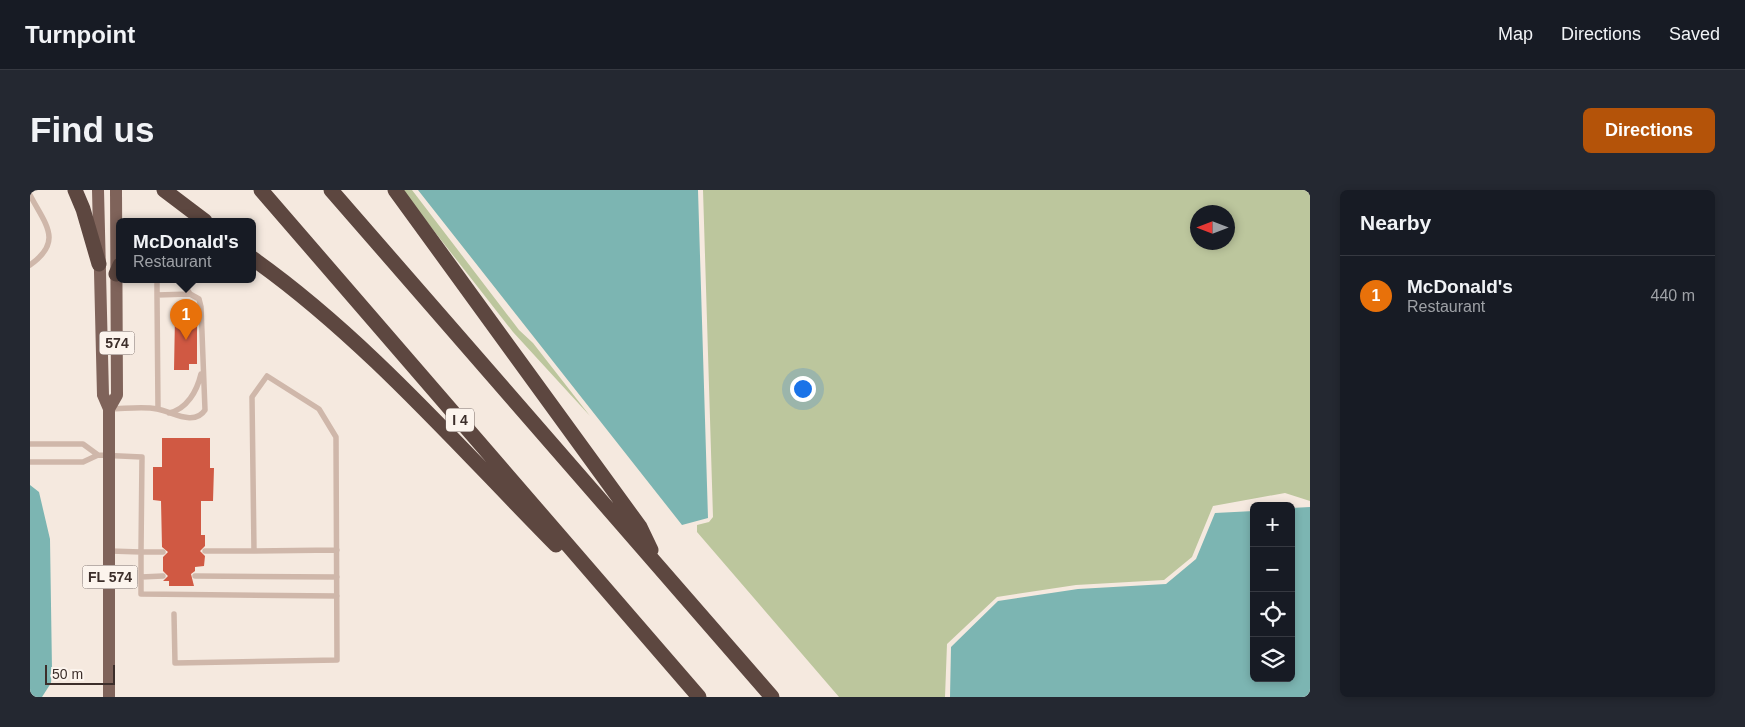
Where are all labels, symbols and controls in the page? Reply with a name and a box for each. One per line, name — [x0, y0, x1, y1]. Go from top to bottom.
text: Turnpoint — [25, 21, 135, 48]
text: Map — [1498, 24, 1533, 44]
text: Directions — [1561, 24, 1641, 44]
text: Saved — [1669, 24, 1720, 44]
button: Directions — [1583, 108, 1715, 153]
text: Find us — [30, 110, 154, 149]
north arrow — [1190, 205, 1235, 250]
text: Nearby — [1360, 211, 1431, 234]
popup — [116, 218, 256, 283]
text: McDonald's — [133, 231, 239, 252]
text: Restaurant — [133, 253, 211, 270]
text: McDonald's — [1407, 276, 1513, 297]
text: 1 — [1372, 287, 1380, 304]
text: 440 m — [1651, 287, 1695, 304]
text: Restaurant — [1407, 298, 1485, 315]
pin: 1 — [170, 299, 202, 340]
road number: 574 — [100, 332, 134, 354]
your location — [790, 376, 816, 402]
road number: I 4 — [446, 408, 474, 432]
map controls — [1250, 502, 1295, 682]
button: + — [1250, 502, 1295, 547]
button: − — [1250, 547, 1295, 592]
road number: FL 574 — [82, 566, 138, 588]
button: locate — [1250, 592, 1295, 637]
button: layers — [1250, 637, 1295, 682]
scale bar — [45, 662, 115, 685]
text: 50 m — [52, 666, 83, 682]

